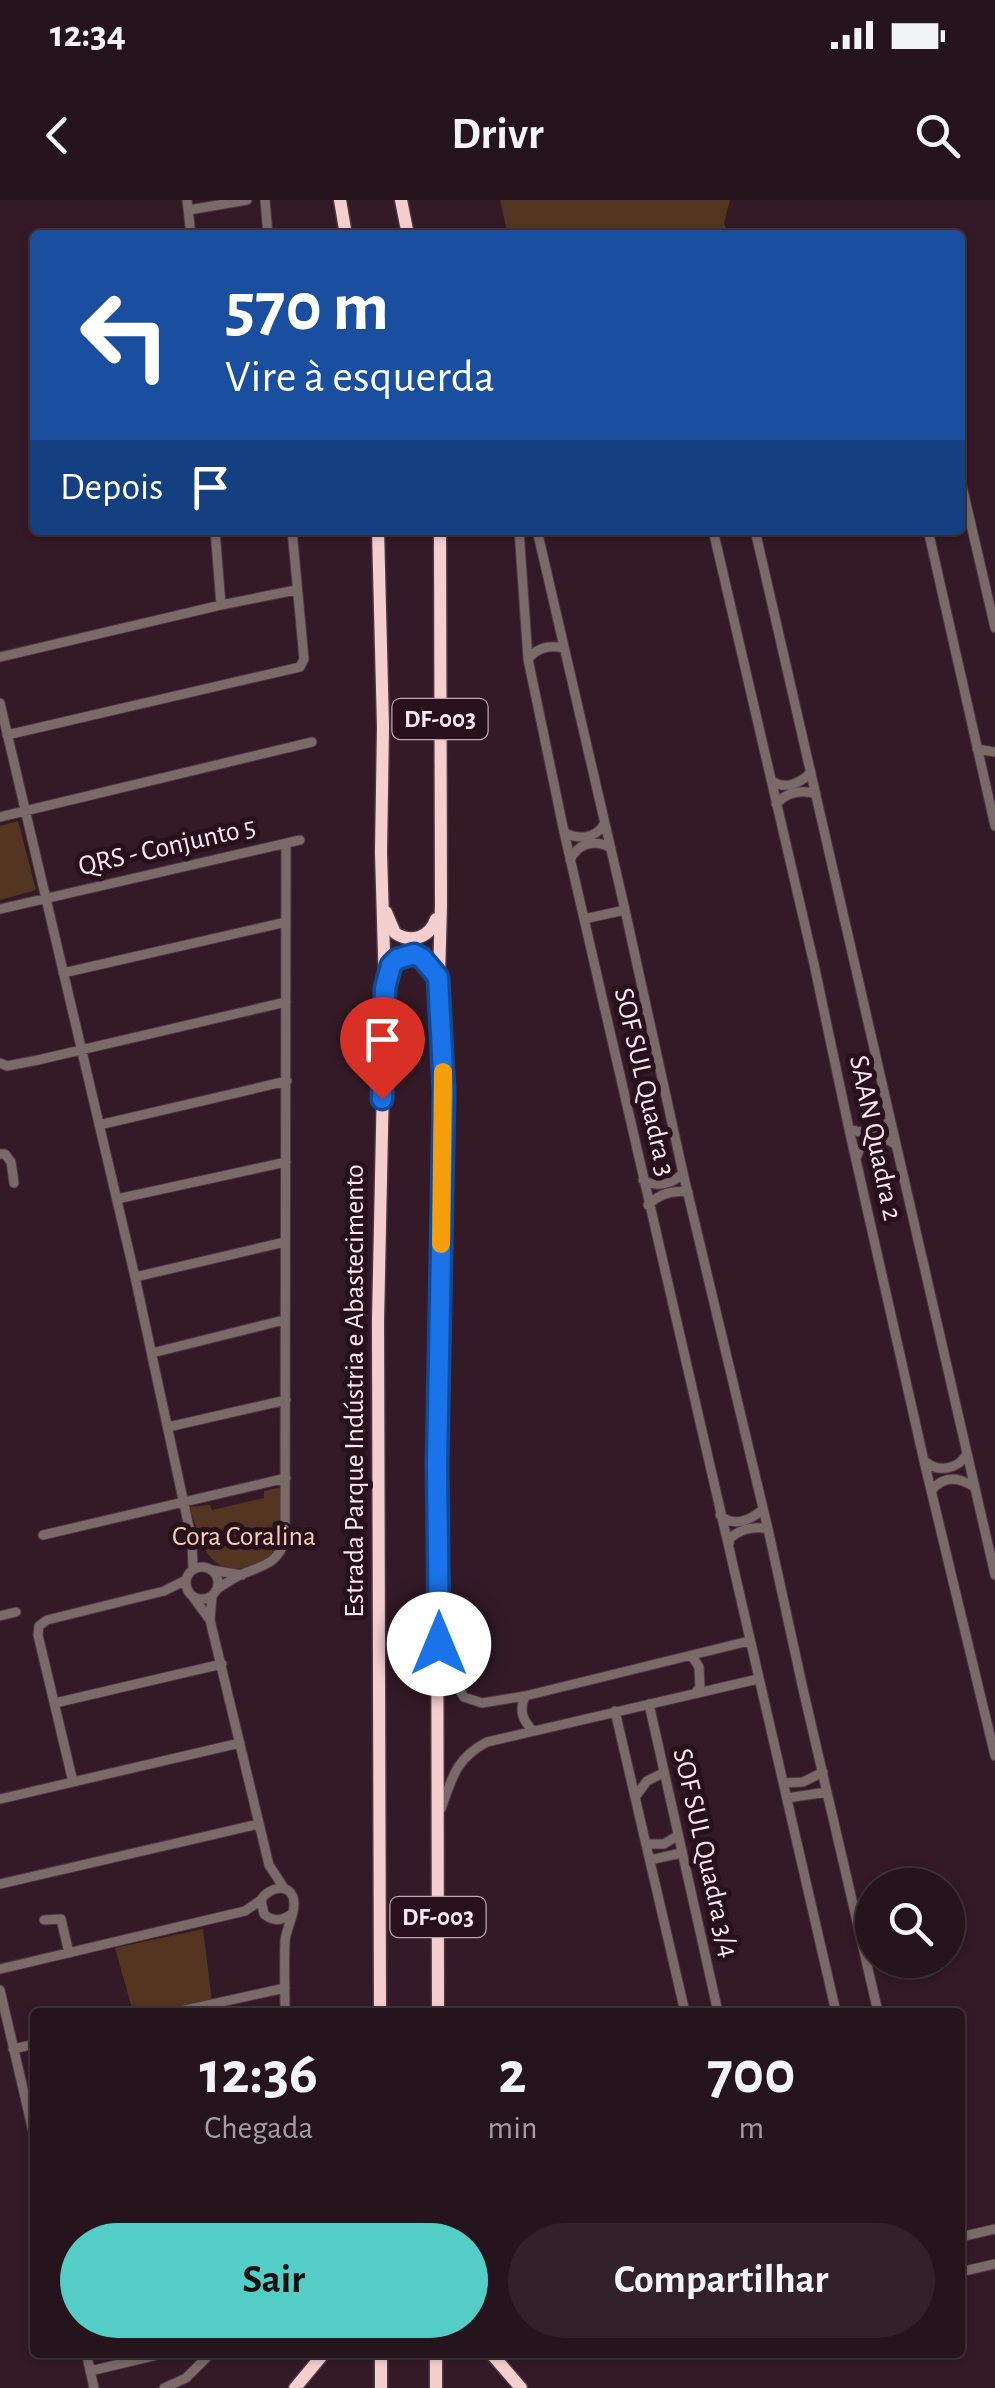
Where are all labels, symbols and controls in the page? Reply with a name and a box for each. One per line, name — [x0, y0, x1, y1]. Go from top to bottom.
text: 12:34 — [50, 16, 126, 54]
icon: back — [30, 108, 85, 163]
icon: search — [910, 108, 965, 163]
text: Drivr — [451, 112, 544, 157]
icon: left — [60, 270, 190, 400]
text: 570 m — [225, 273, 389, 343]
text: Vire à esquerda — [225, 355, 495, 400]
icon: arrive — [183, 460, 238, 515]
text: Depois — [60, 469, 163, 507]
road number: DF-003 — [392, 699, 488, 739]
street label: QRS - Conjunto 5 — [76, 813, 258, 881]
street label: SOF SUL Quadra 3 — [609, 985, 679, 1179]
pin — [340, 997, 425, 1100]
icon: arrive — [355, 1012, 410, 1067]
street label: SAAN Quadra 2 — [844, 1053, 906, 1223]
street label: Estrada Parque Indústria e Abastecimento — [341, 1164, 369, 1618]
park label: Cora Coralina — [172, 1523, 316, 1551]
position arrow — [387, 1592, 491, 1696]
street label: SOF SUL Quadra 3/4 — [667, 1746, 743, 1960]
map controls — [855, 1868, 965, 1978]
button: search — [855, 1868, 965, 1978]
road number: DF-003 — [390, 1897, 486, 1937]
text: 12:36 — [200, 2044, 318, 2104]
text: 2 — [498, 2044, 527, 2104]
text: 700 — [707, 2044, 795, 2104]
text: Chegada — [204, 2112, 313, 2144]
text: min — [488, 2112, 537, 2144]
text: m — [738, 2112, 764, 2144]
button: Sair — [60, 2223, 488, 2338]
button: Compartilhar — [508, 2223, 935, 2338]

